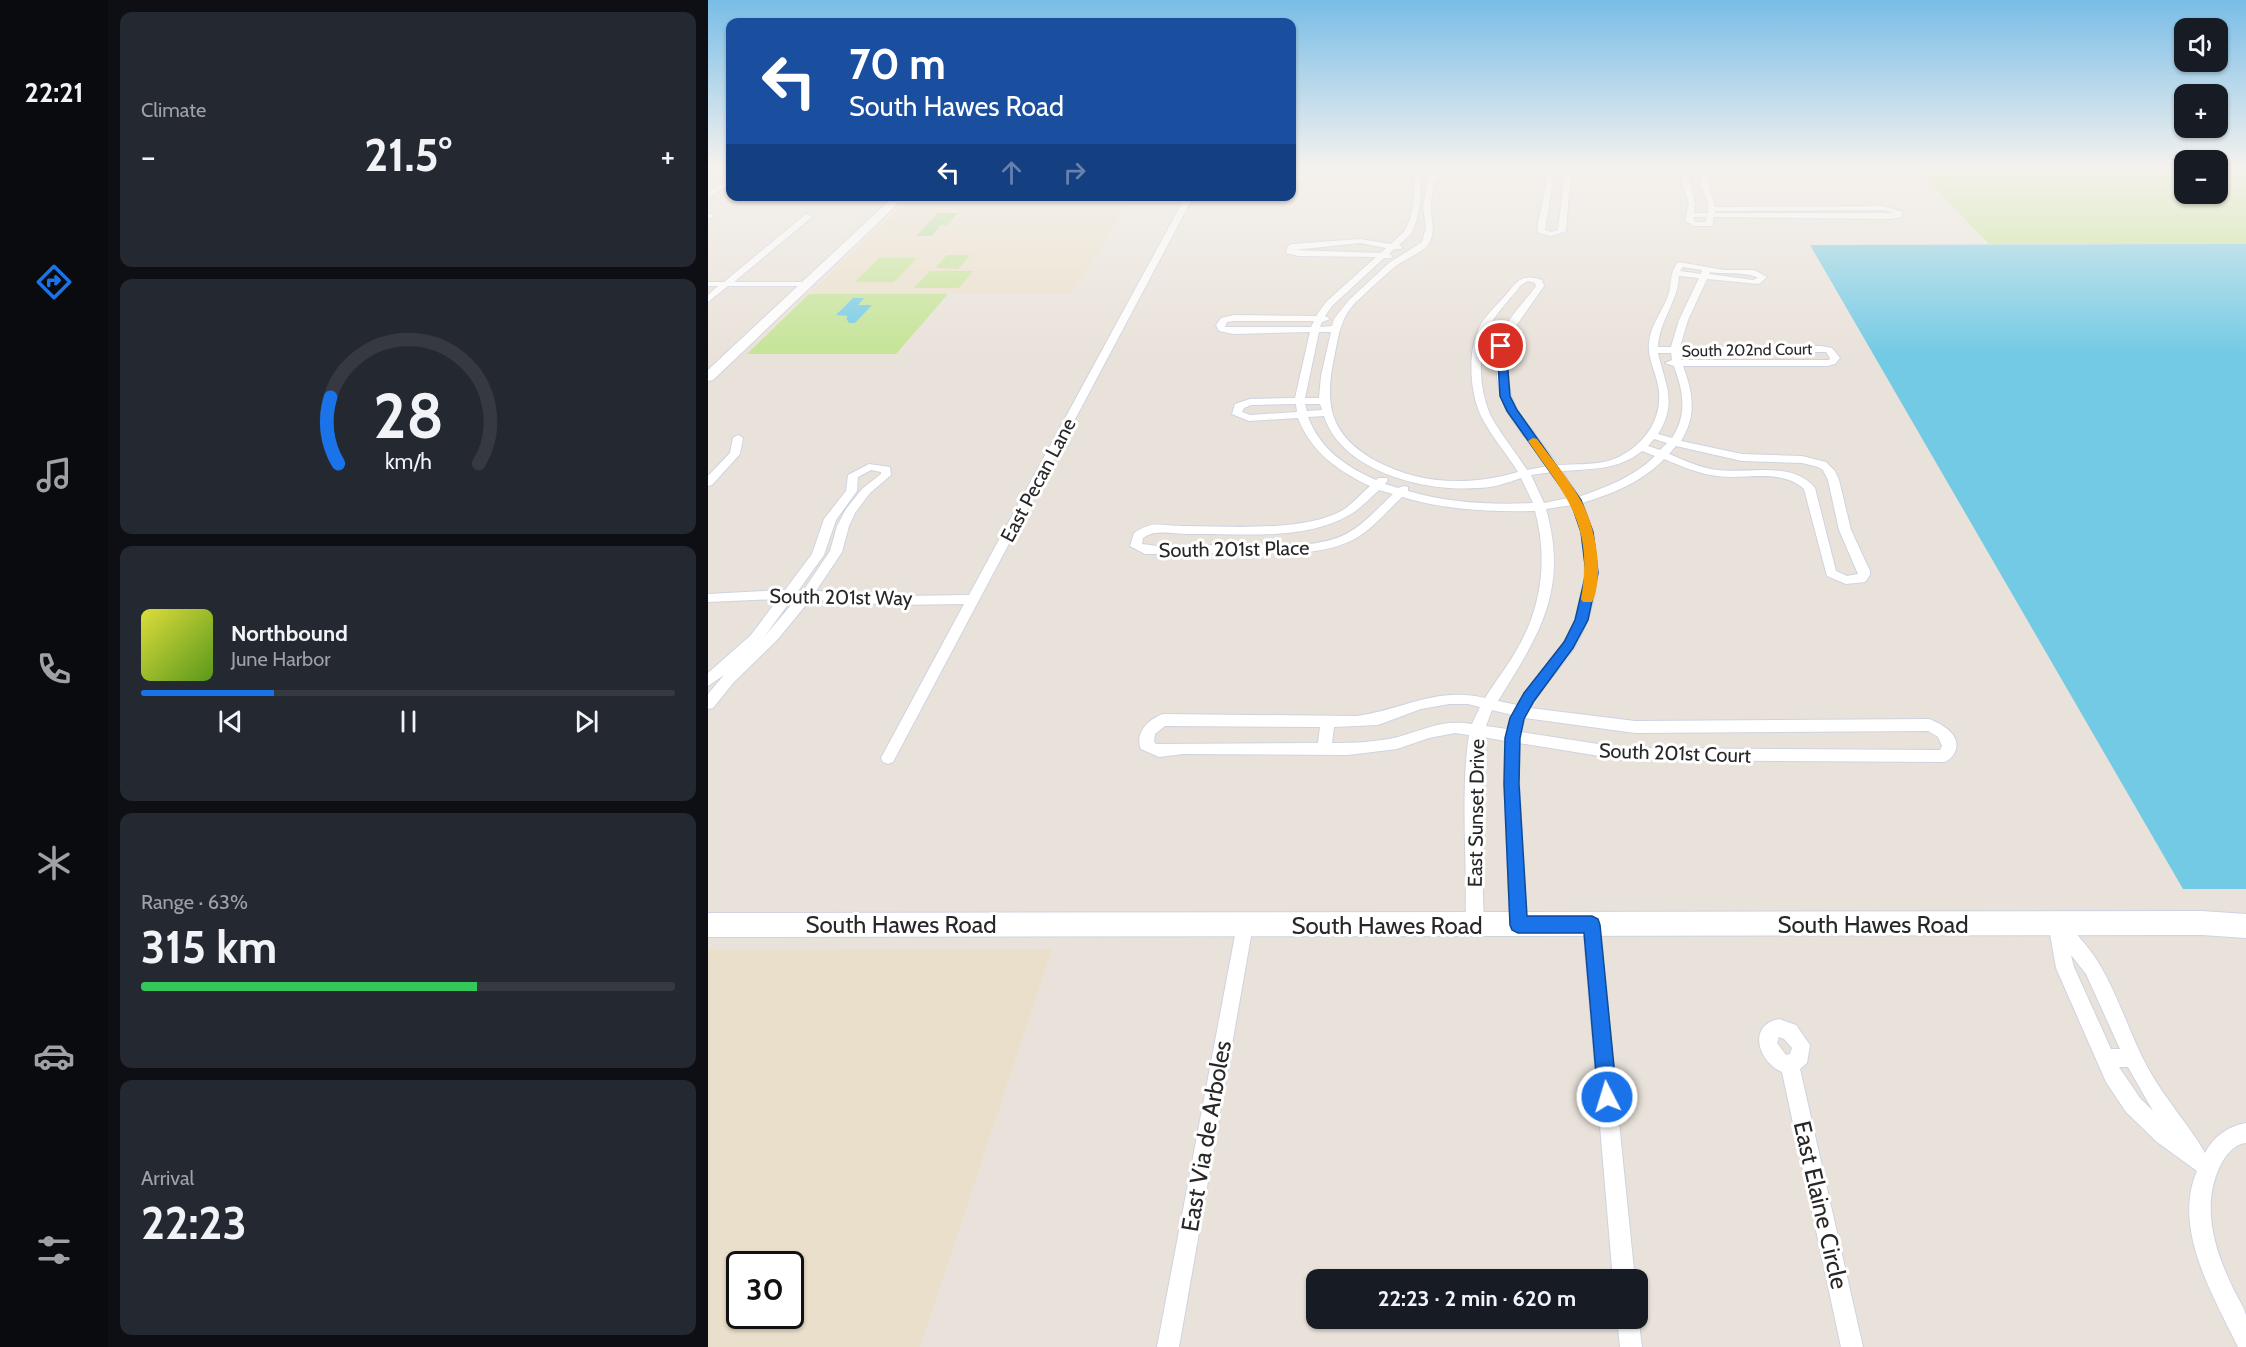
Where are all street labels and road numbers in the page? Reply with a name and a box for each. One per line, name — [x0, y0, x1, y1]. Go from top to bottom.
street label: South 202nd Court — [1681, 339, 1813, 361]
street label: East Pecan Lane — [995, 414, 1081, 546]
street label: South 201st Place — [1159, 536, 1309, 562]
street label: South 201st Way — [769, 584, 913, 610]
street label: South 201st Court — [1598, 738, 1752, 768]
street label: East Sunset Drive — [1463, 739, 1489, 887]
street label: South Hawes Road — [805, 910, 997, 939]
street label: South Hawes Road — [1777, 910, 1969, 939]
street label: South Hawes Road — [1291, 911, 1483, 940]
street label: East Via de Arboles — [1175, 1038, 1237, 1234]
street label: East Elaine Circle — [1788, 1118, 1854, 1292]

